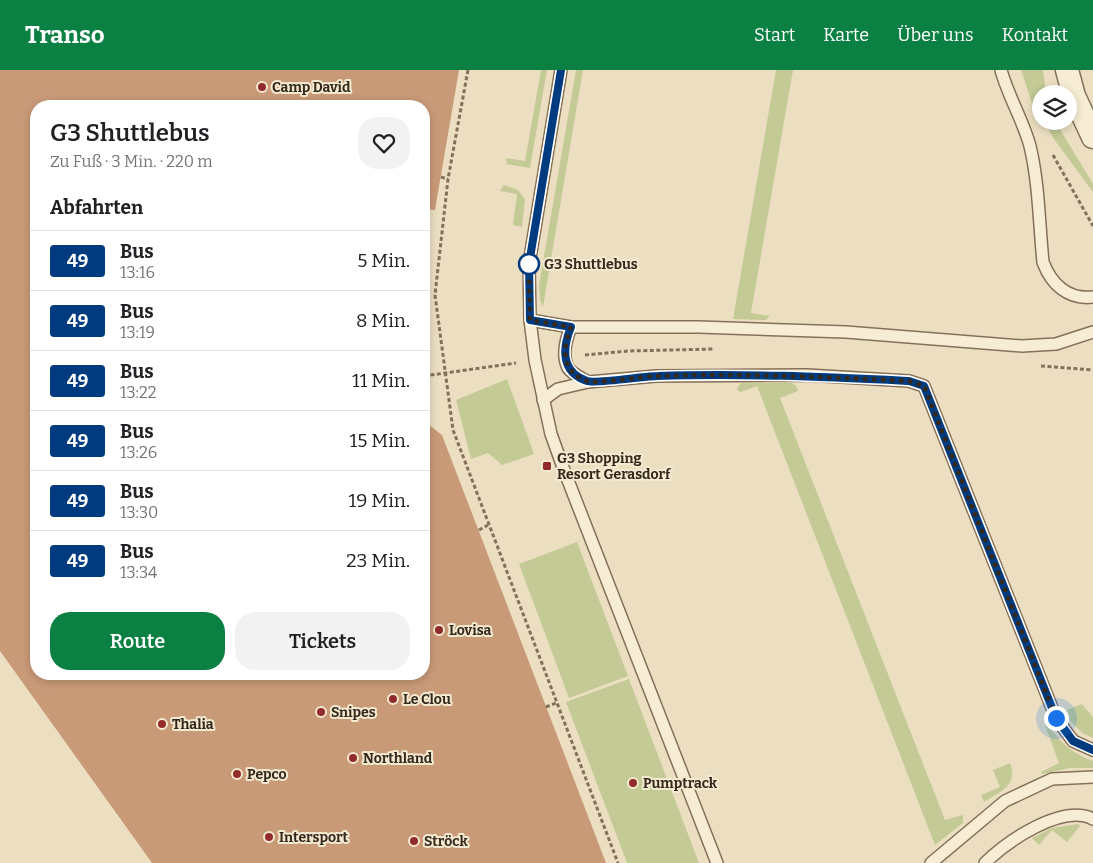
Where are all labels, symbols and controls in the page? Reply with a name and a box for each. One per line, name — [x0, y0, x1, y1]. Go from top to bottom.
text: Transo — [25, 21, 105, 49]
text: Start — [754, 24, 795, 46]
text: Karte — [823, 24, 869, 46]
text: Über uns — [897, 24, 974, 46]
text: Kontakt — [1002, 24, 1068, 46]
place label: Camp David — [272, 79, 351, 96]
marker: Camp David — [256, 81, 268, 93]
map controls — [1032, 85, 1077, 130]
button: layers — [1032, 85, 1077, 130]
button: heart — [358, 117, 410, 169]
text: G3 Shuttlebus — [50, 119, 210, 147]
text: Zu Fuß · 3 Min. · 220 m — [50, 152, 212, 171]
text: Abfahrten — [50, 196, 143, 219]
text: Bus — [120, 240, 154, 263]
text: 5 Min. — [357, 249, 410, 272]
text: 49 — [67, 250, 88, 272]
marker: G3 Shuttlebus — [518, 253, 540, 275]
place label: G3 Shuttlebus — [544, 256, 638, 273]
text: 13:16 — [120, 263, 155, 282]
text: Bus — [120, 300, 154, 323]
text: 8 Min. — [356, 309, 410, 332]
text: 49 — [67, 310, 88, 332]
text: 13:19 — [120, 323, 155, 342]
text: Bus — [120, 360, 154, 383]
text: 11 Min. — [352, 369, 410, 392]
text: 49 — [67, 370, 88, 392]
text: 13:22 — [120, 383, 156, 402]
text: Bus — [120, 420, 154, 443]
text: 15 Min. — [350, 429, 410, 452]
text: 49 — [67, 430, 88, 452]
text: 13:26 — [120, 443, 157, 462]
place label: G3 Shopping Resort Gerasdorf — [557, 450, 671, 483]
marker: G3 Shopping Resort Gerasdorf — [541, 460, 553, 472]
text: Bus — [120, 480, 154, 503]
text: 19 Min. — [349, 489, 410, 512]
text: 49 — [67, 490, 88, 512]
text: 13:30 — [120, 503, 158, 522]
text: Bus — [120, 540, 154, 563]
text: 23 Min. — [346, 549, 410, 572]
text: 49 — [67, 550, 88, 572]
text: 13:34 — [120, 563, 157, 582]
button: Route — [50, 612, 225, 670]
button: Tickets — [235, 612, 410, 670]
place label: Lovisa — [449, 622, 492, 639]
marker: Lovisa — [433, 624, 445, 636]
place label: Le Clou — [403, 691, 451, 708]
marker: Le Clou — [387, 693, 399, 705]
place label: Snipes — [331, 704, 376, 721]
marker: Snipes — [315, 706, 327, 718]
your location — [1044, 706, 1069, 731]
place label: Thalia — [172, 716, 214, 733]
marker: Thalia — [156, 718, 168, 730]
place label: Northland — [363, 750, 433, 767]
marker: Northland — [347, 752, 359, 764]
place label: Pepco — [247, 766, 287, 783]
marker: Pepco — [231, 768, 243, 780]
place label: Pumptrack — [643, 775, 718, 792]
marker: Pumptrack — [627, 777, 639, 789]
place label: Intersport — [279, 829, 349, 846]
marker: Intersport — [263, 831, 275, 843]
place label: Ströck — [424, 833, 468, 850]
marker: Ströck — [408, 835, 420, 847]

